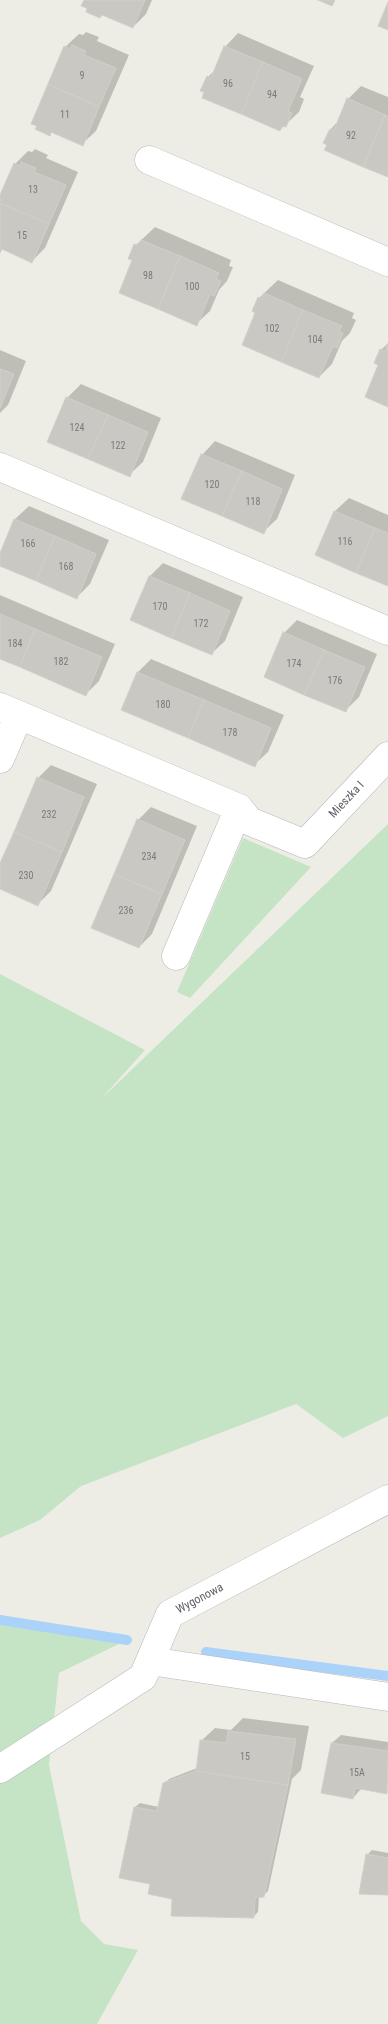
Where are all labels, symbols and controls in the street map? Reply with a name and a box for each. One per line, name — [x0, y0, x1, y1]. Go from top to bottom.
house number: 9 — [80, 70, 84, 82]
house number: 96 — [223, 78, 233, 90]
house number: 94 — [267, 89, 277, 101]
house number: 11 — [60, 109, 70, 121]
house number: 92 — [346, 130, 356, 142]
house number: 13 — [28, 184, 38, 196]
house number: 15 — [17, 230, 27, 242]
house number: 98 — [143, 270, 153, 282]
house number: 100 — [185, 281, 199, 293]
house number: 102 — [265, 323, 279, 335]
house number: 104 — [308, 334, 322, 346]
house number: 124 — [70, 422, 84, 434]
house number: 122 — [111, 440, 125, 452]
house number: 120 — [205, 479, 219, 491]
house number: 118 — [246, 496, 260, 508]
house number: 116 — [338, 536, 352, 548]
house number: 166 — [21, 538, 35, 550]
house number: 168 — [59, 561, 73, 573]
house number: 170 — [153, 601, 167, 613]
house number: 172 — [194, 618, 208, 630]
house number: 184 — [8, 638, 22, 650]
house number: 182 — [54, 656, 68, 668]
house number: 174 — [287, 658, 301, 670]
house number: 176 — [328, 675, 342, 687]
house number: 180 — [156, 699, 170, 711]
house number: 178 — [223, 727, 237, 739]
street label: Mieszka I — [326, 779, 368, 821]
house number: 232 — [42, 809, 56, 821]
house number: 234 — [142, 851, 156, 863]
house number: 230 — [19, 870, 33, 882]
house number: 236 — [119, 905, 133, 917]
street label: Wygonowa — [174, 1581, 226, 1617]
house number: 15 — [240, 1751, 250, 1763]
house number: 15A — [349, 1767, 365, 1779]

